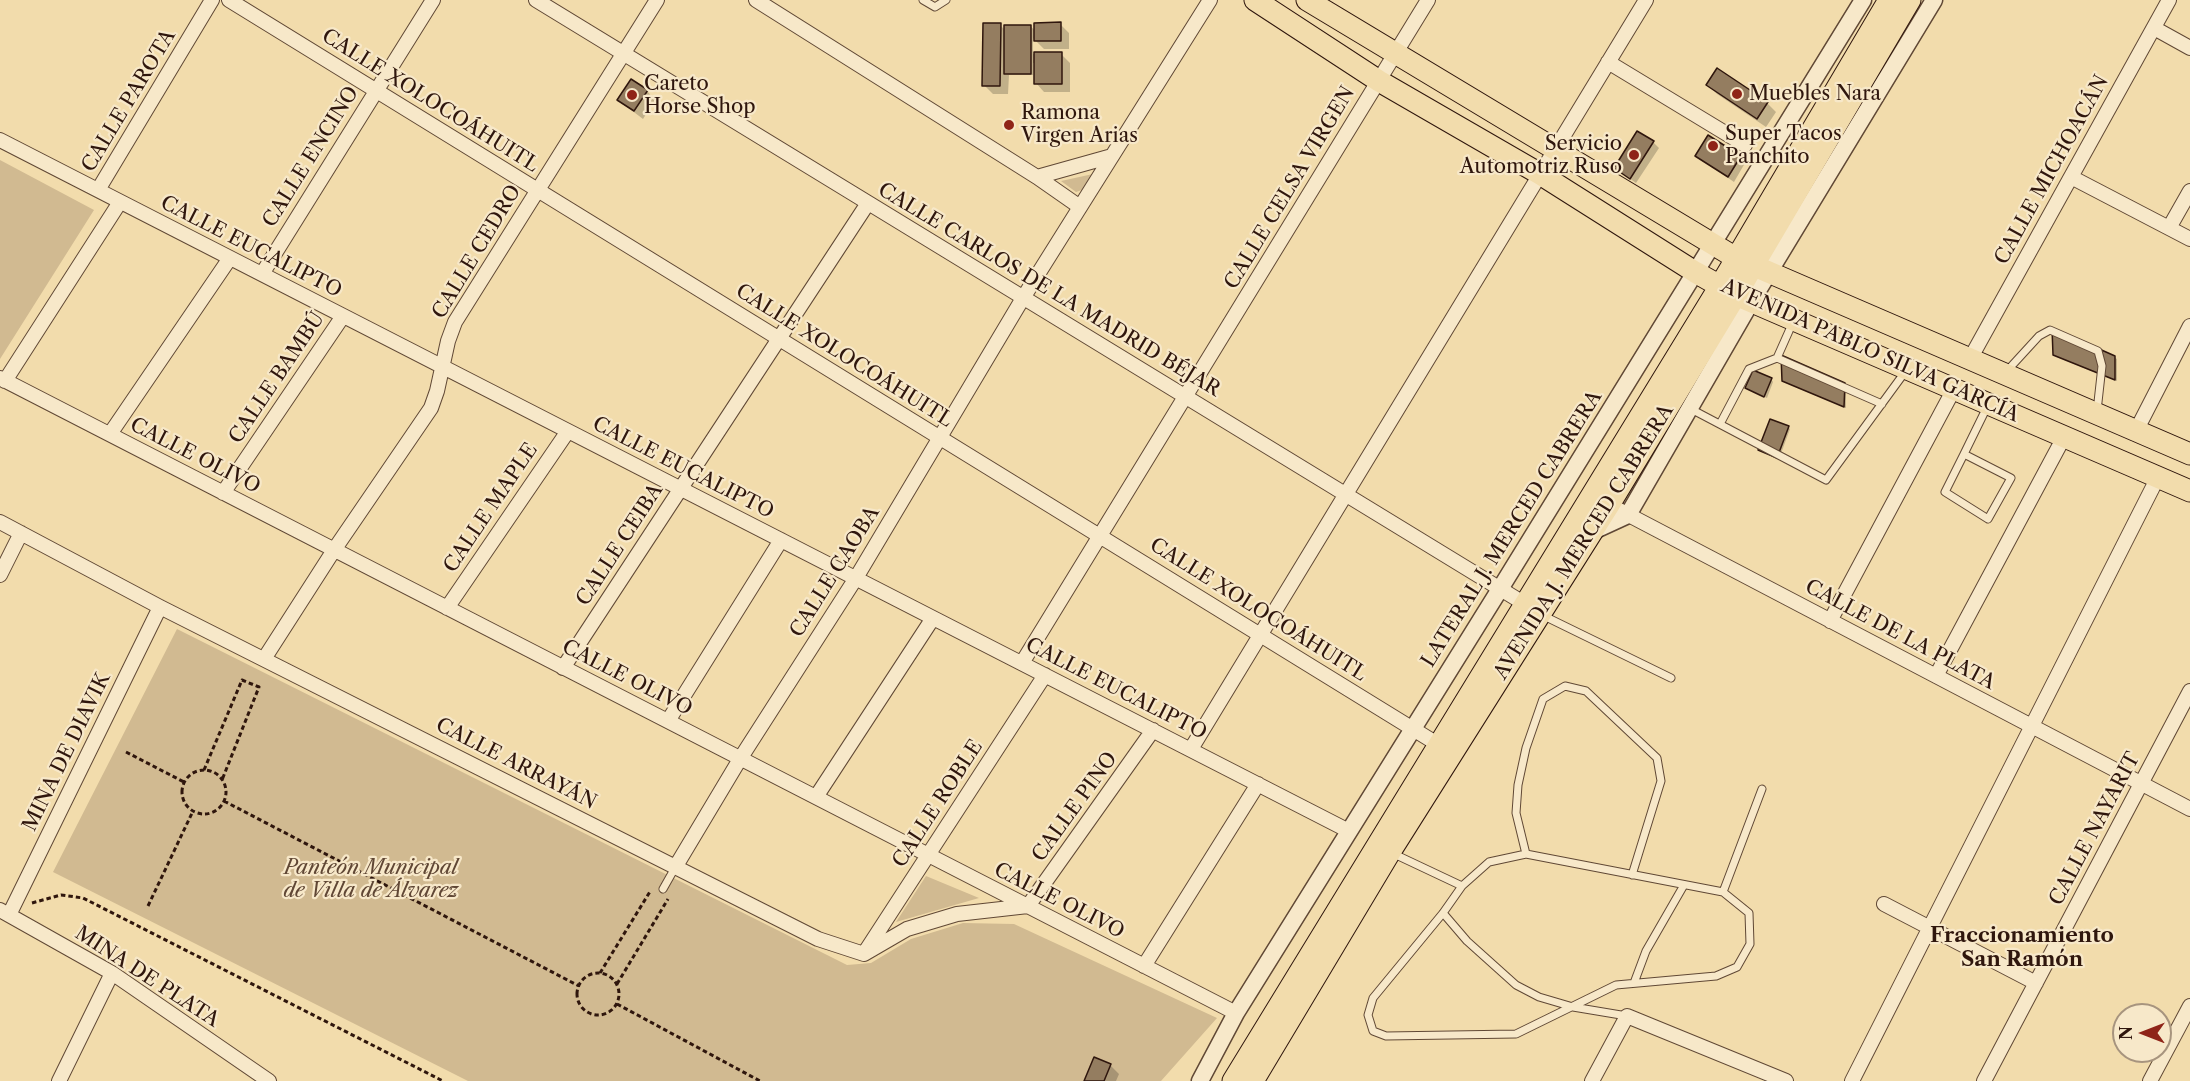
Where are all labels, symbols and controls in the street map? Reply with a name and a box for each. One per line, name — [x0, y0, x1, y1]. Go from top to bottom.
street label: CALLE XOLOCOÁHUITL — [317, 24, 543, 178]
street label: CALLE PAROTA — [77, 25, 181, 177]
street label: CALLE MICHOACÁN — [1990, 71, 2114, 269]
place label: Careto Horse Shop — [644, 72, 756, 119]
street label: CALLE ENCINO — [258, 82, 364, 232]
street label: CALLE CELSA VIRGEN — [1220, 82, 1360, 294]
place label: Muebles Nara — [1749, 82, 1881, 106]
marker: Muebles Nara — [1730, 87, 1744, 101]
marker: Careto Horse Shop — [625, 88, 639, 102]
place label: Ramona Virgen Arias — [1021, 101, 1138, 148]
marker: Ramona Virgen Arias — [1002, 118, 1016, 132]
place label: Super Tacos Panchito — [1725, 122, 1842, 169]
place label: Servicio Automotriz Ruso — [1460, 132, 1622, 179]
marker: Super Tacos Panchito — [1706, 139, 1720, 153]
marker: Servicio Automotriz Ruso — [1627, 148, 1641, 162]
street label: CALLE CARLOS DE LA MADRID BÉJAR — [874, 178, 1224, 402]
street label: CALLE CEDRO — [428, 181, 526, 323]
street label: CALLE EUCALIPTO — [156, 191, 346, 303]
street label: AVENIDA PABLO SILVA GARCÍA — [1717, 274, 2023, 428]
street label: CALLE XOLOCOÁHUITL — [731, 279, 957, 433]
street label: CALLE BAMBÚ — [224, 308, 330, 448]
street label: LATERAL J. MERCED CABRERA — [1417, 386, 1607, 672]
street label: AVENIDA J. MERCED CABRERA — [1489, 400, 1679, 684]
street label: CALLE EUCALIPTO — [588, 412, 778, 524]
street label: CALLE OLIVO — [126, 413, 264, 499]
street label: CALLE MAPLE — [439, 439, 543, 577]
street label: CALLE CEIBA — [572, 479, 668, 611]
street label: CALLE CAOBA — [785, 502, 885, 642]
street label: CALLE XOLOCOÁHUITL — [1145, 533, 1371, 687]
street label: CALLE DE LA PLATA — [1801, 575, 1999, 695]
street label: CALLE EUCALIPTO — [1021, 633, 1211, 745]
street label: CALLE OLIVO — [558, 635, 696, 721]
street label: MINA DE DIAVIK — [18, 669, 116, 835]
street label: CALLE ARRAYÁN — [432, 713, 600, 815]
street label: CALLE ROBLE — [888, 736, 988, 872]
street label: CALLE PINO — [1027, 748, 1123, 866]
street label: CALLE NAYARIT — [2045, 748, 2145, 910]
park label: Panteón Municipal de Villa de Álvarez — [284, 856, 458, 903]
street label: CALLE OLIVO — [990, 858, 1128, 944]
street label: MINA DE PLATA — [70, 921, 224, 1033]
district label: Fraccionamiento San Ramón — [1930, 923, 2114, 973]
north arrow — [2112, 1003, 2172, 1063]
text: N — [2116, 1026, 2136, 1040]

